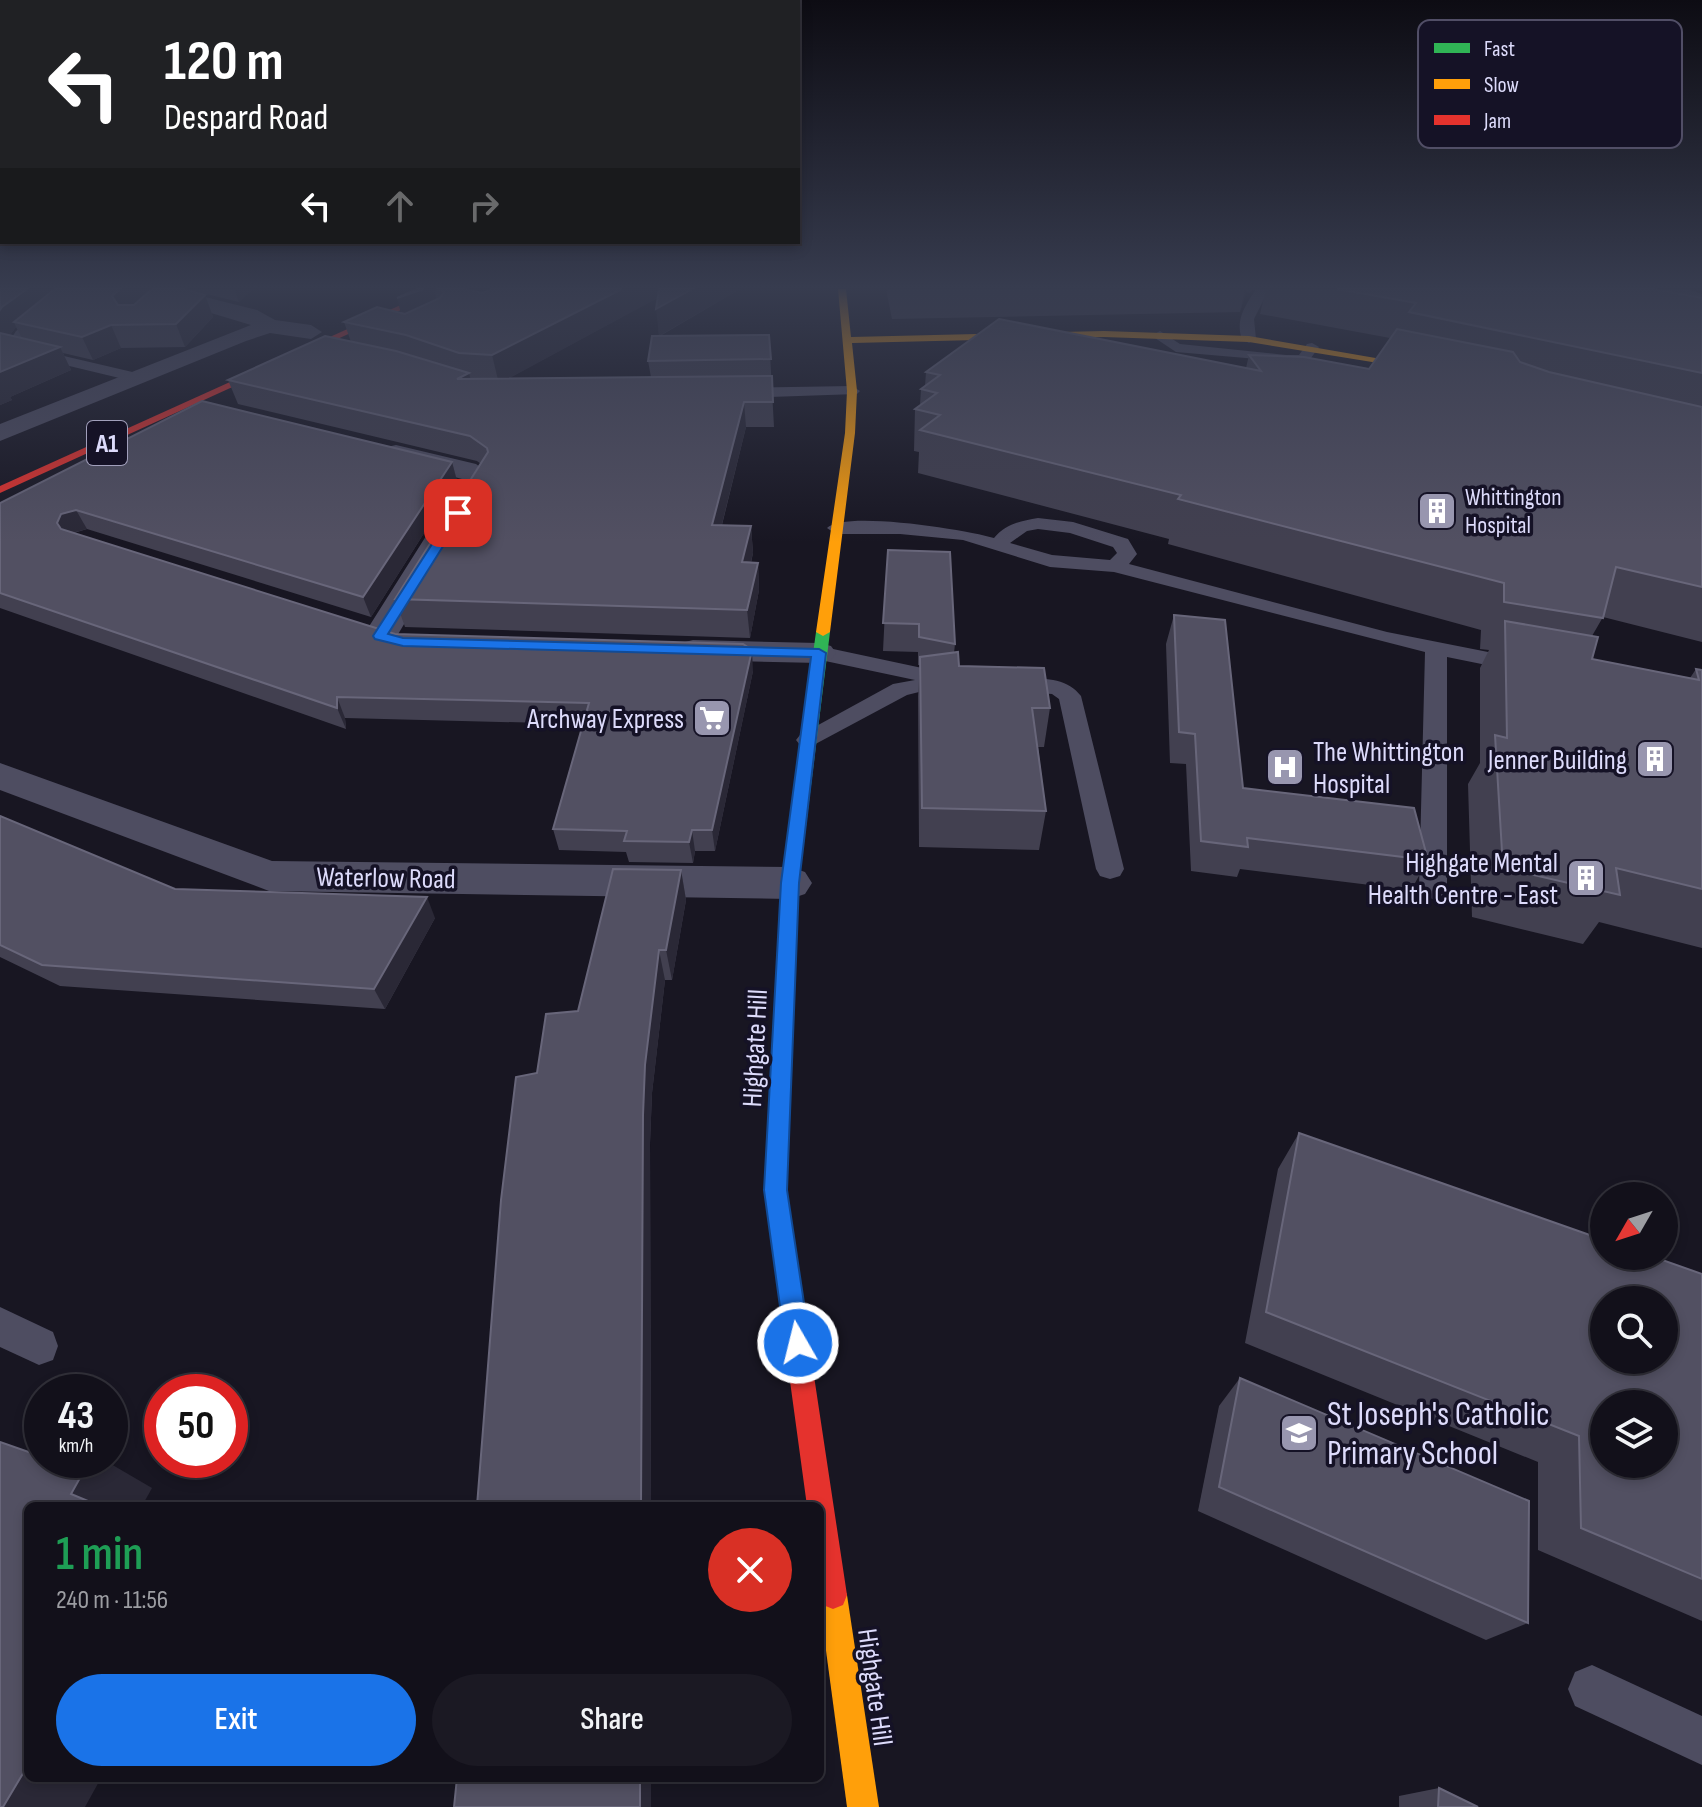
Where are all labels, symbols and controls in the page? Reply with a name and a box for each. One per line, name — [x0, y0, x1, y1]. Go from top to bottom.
legend — [1418, 20, 1682, 148]
text: 120 m — [164, 29, 284, 96]
icon: left — [32, 32, 136, 136]
text: Fast — [1484, 36, 1515, 63]
text: Slow — [1484, 72, 1519, 99]
text: Despard Road — [164, 97, 328, 140]
text: Jam — [1483, 108, 1511, 135]
icon: left — [294, 184, 338, 228]
icon: ahead — [378, 184, 422, 228]
icon: right — [462, 184, 506, 228]
road number: A1 — [87, 421, 127, 465]
pin — [424, 479, 492, 547]
place label: Whittington Hospital — [1465, 483, 1562, 540]
building icon: Whittington Hospital — [1416, 490, 1458, 532]
icon: arrive — [436, 491, 480, 535]
supermarket icon: Archway Express — [691, 697, 733, 739]
place label: Archway Express — [526, 703, 684, 736]
place label: The Whittington Hospital — [1313, 736, 1464, 801]
building icon: Jenner Building — [1634, 738, 1676, 780]
place label: Jenner Building — [1487, 744, 1627, 777]
hospital icon: The Whittington Hospital — [1264, 746, 1306, 788]
place label: Highgate Mental Health Centre - East — [1368, 847, 1558, 912]
building icon: Highgate Mental Health Centre - East — [1565, 857, 1607, 899]
street label: Waterlow Road — [316, 861, 456, 896]
street label: Highgate Hill — [736, 988, 775, 1108]
north arrow — [1590, 1182, 1678, 1270]
map controls — [1590, 1182, 1678, 1478]
button: search — [1590, 1286, 1678, 1374]
position arrow — [756, 1301, 840, 1385]
speed limit sign: 50 — [144, 1374, 248, 1478]
button: layers — [1590, 1390, 1678, 1478]
text: 43 — [58, 1392, 94, 1440]
place label: St Joseph's Catholic Primary School — [1327, 1394, 1550, 1474]
school or university icon: St Joseph's Catholic Primary School — [1278, 1412, 1320, 1454]
text: km/h — [59, 1434, 93, 1458]
text: 1 min — [56, 1526, 143, 1583]
button: close — [708, 1528, 792, 1612]
text: 240 m · 11:56 — [56, 1585, 168, 1616]
street label: Highgate Hill — [850, 1626, 899, 1748]
button: Exit — [56, 1674, 416, 1766]
button: Share — [432, 1674, 792, 1766]

